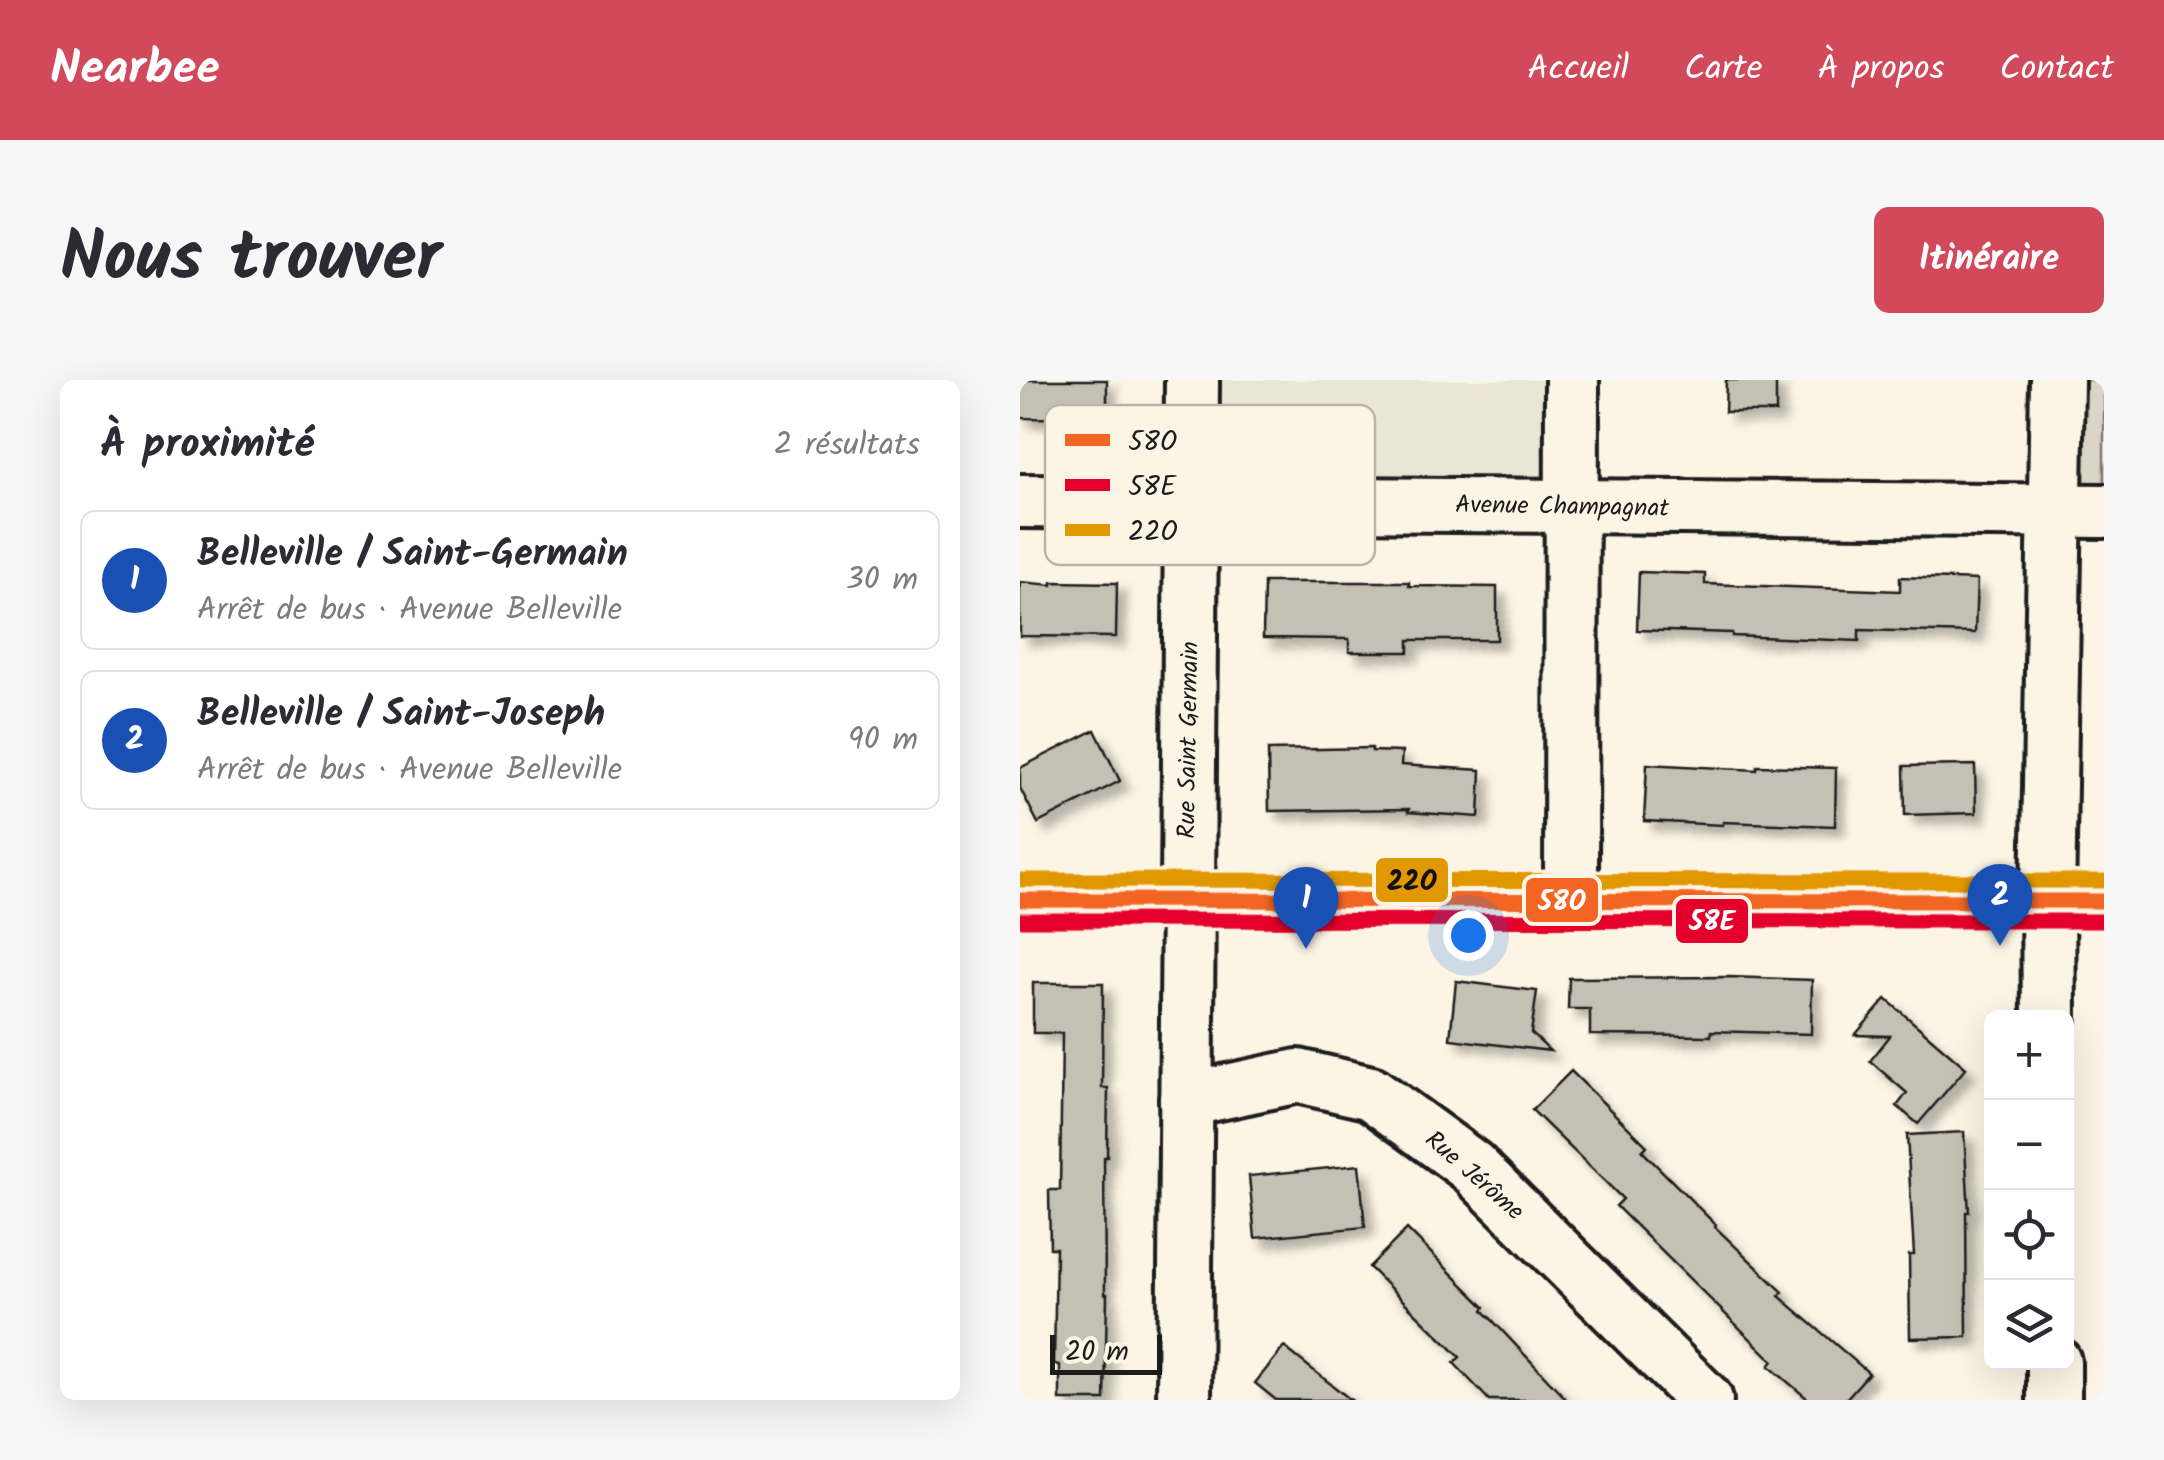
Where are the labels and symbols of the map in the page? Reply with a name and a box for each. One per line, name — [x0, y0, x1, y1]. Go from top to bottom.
legend — [1045, 405, 1375, 565]
text: 58O — [1128, 420, 1177, 465]
text: 58E — [1128, 465, 1177, 510]
street label: Avenue Champagnat — [1455, 485, 1670, 529]
text: 22O — [1128, 510, 1178, 555]
street label: Rue Saint Germain — [1167, 641, 1211, 839]
line badge: 22O — [1374, 856, 1450, 904]
text: 22O — [1387, 860, 1437, 905]
pin: 2 — [1968, 864, 2032, 946]
pin: 1 — [1274, 866, 1338, 949]
line badge: 58O — [1524, 876, 1600, 924]
text: 58O — [1537, 880, 1586, 925]
line badge: 58E — [1674, 897, 1750, 945]
text: 58E — [1688, 900, 1737, 945]
your location — [1443, 910, 1494, 961]
street label: Rue Jérôme — [1415, 1121, 1533, 1231]
scale bar — [1050, 1330, 1162, 1374]

